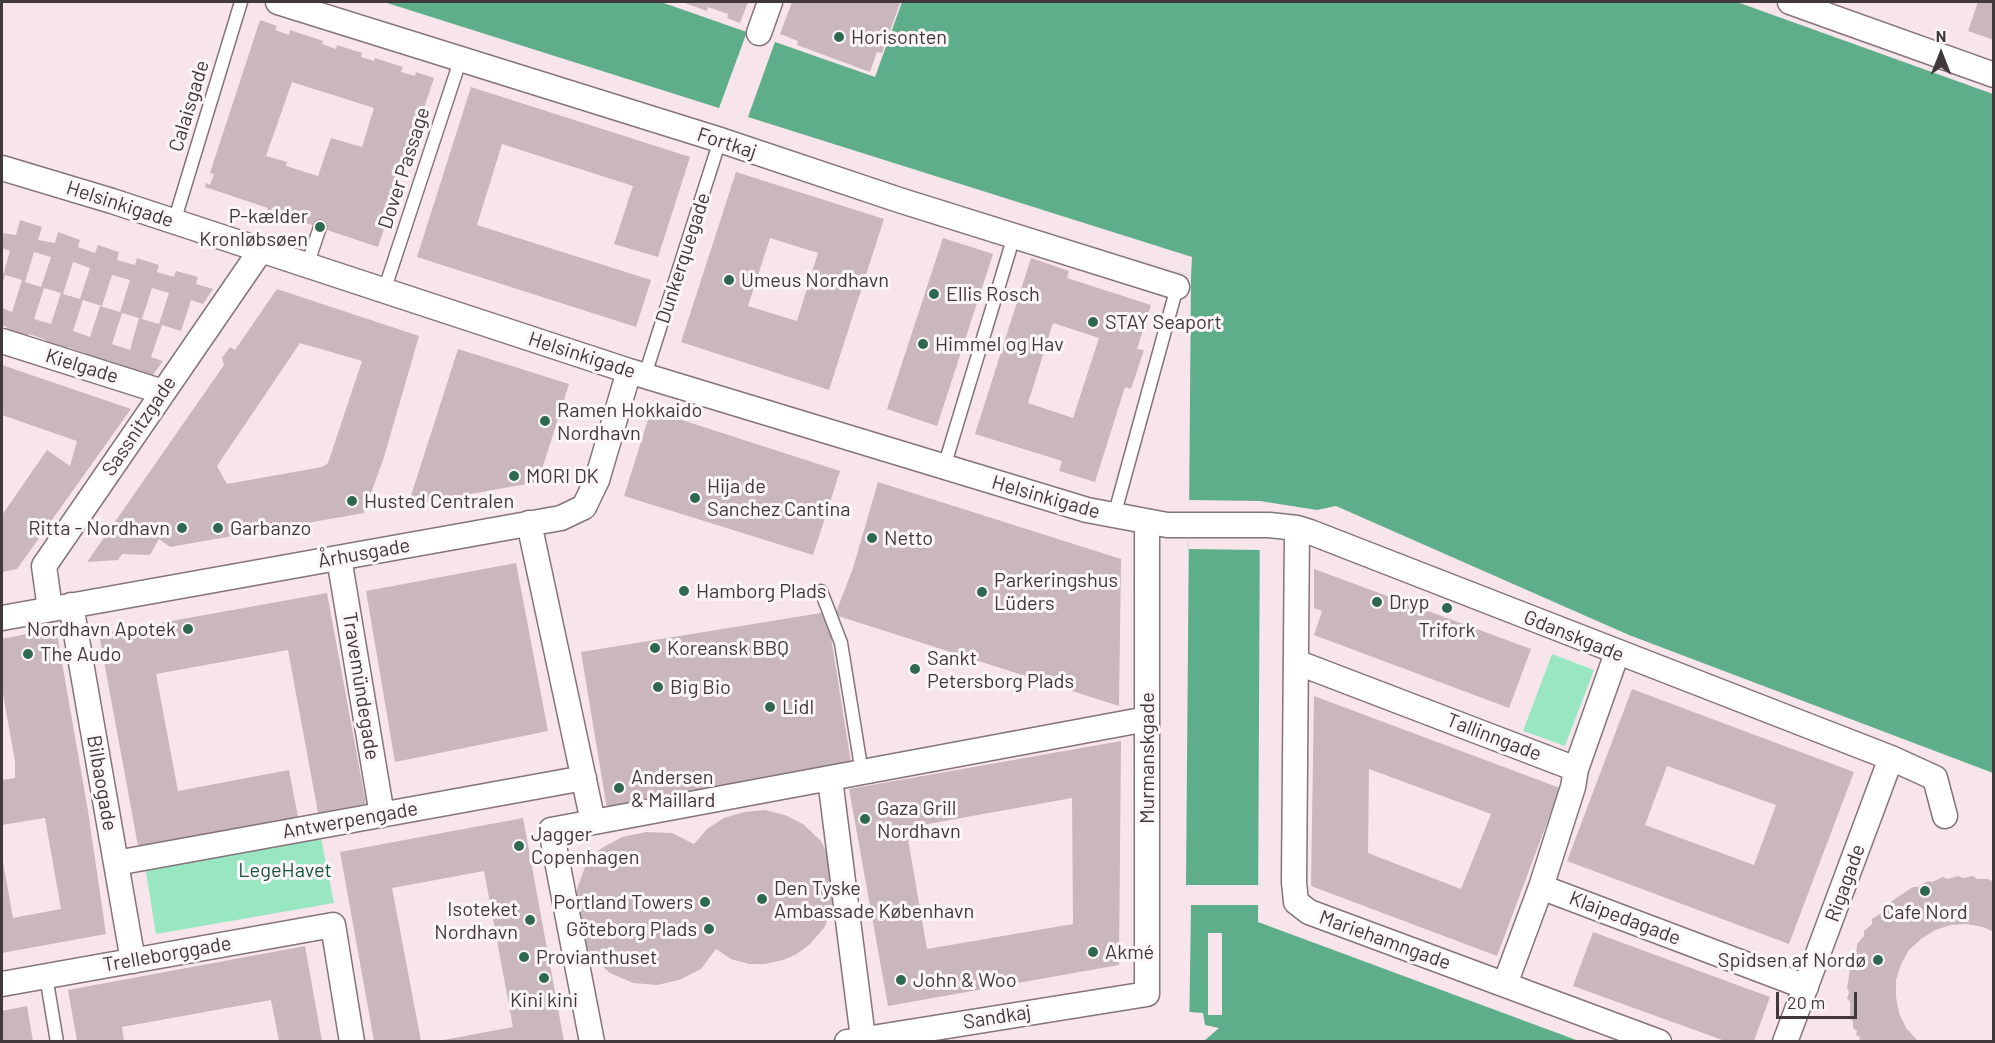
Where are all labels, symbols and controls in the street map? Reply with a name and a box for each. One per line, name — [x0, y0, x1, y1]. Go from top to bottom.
north arrow — [1911, 24, 1971, 84]
place label: Horisonten — [851, 25, 947, 49]
text: N — [1936, 26, 1946, 45]
marker: Horisonten — [832, 30, 846, 44]
street label: Calaisgade — [164, 57, 214, 155]
street label: Dover Passage — [373, 104, 435, 232]
street label: Fortkaj — [694, 122, 760, 164]
street label: Helsinkigade — [63, 175, 177, 233]
street label: Dunkerquegade — [651, 190, 715, 326]
place label: P-kælder Kronløbsøen — [199, 204, 308, 251]
marker: P-kælder Kronløbsøen — [313, 220, 327, 234]
place label: Umeus Nordhavn — [741, 268, 889, 292]
marker: Umeus Nordhavn — [722, 273, 736, 287]
place label: Ellis Rosch — [946, 282, 1040, 306]
marker: Ellis Rosch — [927, 287, 941, 301]
place label: STAY Seaport — [1105, 310, 1222, 334]
marker: STAY Seaport — [1086, 315, 1100, 329]
street label: Helsinkigade — [525, 326, 639, 384]
place label: Himmel og Hav — [935, 332, 1064, 356]
marker: Himmel og Hav — [916, 337, 930, 351]
street label: Kielgade — [43, 344, 121, 388]
street label: Sassnitzgade — [97, 371, 181, 481]
place label: Ramen Hokkaido Nordhavn — [557, 398, 702, 445]
marker: Ramen Hokkaido Nordhavn — [538, 414, 552, 428]
place label: MORI DK — [526, 464, 599, 488]
marker: MORI DK — [507, 469, 521, 483]
street label: Helsinkigade — [989, 470, 1103, 524]
place label: Hija de Sanchez Cantina — [707, 474, 850, 521]
place label: Husted Centralen — [364, 489, 514, 513]
marker: Hija de Sanchez Cantina — [688, 491, 702, 505]
marker: Husted Centralen — [345, 494, 359, 508]
place label: Ritta - Nordhavn — [28, 516, 170, 540]
place label: Garbanzo — [230, 516, 311, 540]
marker: Ritta - Nordhavn — [175, 521, 189, 535]
marker: Garbanzo — [211, 521, 225, 535]
place label: Netto — [884, 526, 933, 550]
marker: Netto — [865, 531, 879, 545]
street label: Århusgade — [316, 533, 412, 573]
place label: Parkeringshus Lüders — [994, 568, 1118, 615]
place label: Hamborg Plads — [696, 579, 826, 603]
marker: Hamborg Plads — [677, 584, 691, 598]
marker: Parkeringshus Lüders — [975, 585, 989, 599]
place label: Dryp — [1389, 590, 1429, 614]
marker: Dryp — [1370, 595, 1384, 609]
marker: Trifork — [1440, 601, 1454, 615]
street label: Gdanskgade — [1520, 605, 1628, 667]
street label: Travemündegade — [337, 610, 385, 762]
place label: Nordhavn Apotek — [27, 617, 176, 641]
place label: Trifork — [1418, 618, 1476, 642]
marker: Nordhavn Apotek — [181, 622, 195, 636]
place label: Koreansk BBQ — [667, 636, 789, 660]
marker: Koreansk BBQ — [648, 641, 662, 655]
place label: The Audo — [40, 642, 121, 666]
place label: Sankt Petersborg Plads — [927, 646, 1074, 693]
marker: The Audo — [21, 647, 35, 661]
marker: Sankt Petersborg Plads — [908, 662, 922, 676]
place label: Big Bio — [670, 675, 731, 699]
marker: Big Bio — [651, 680, 665, 694]
street label: Murmanskgade — [1135, 692, 1159, 824]
place label: Lidl — [782, 695, 814, 719]
marker: Lidl — [763, 700, 777, 714]
street label: Tallinngade — [1443, 708, 1545, 766]
street label: Bilbaogade — [82, 733, 122, 833]
place label: Andersen & Maillard — [631, 765, 715, 812]
marker: Andersen & Maillard — [612, 781, 626, 795]
street label: Antwerpengade — [280, 796, 420, 844]
place label: Gaza Grill Nordhavn — [877, 796, 961, 843]
marker: Gaza Grill Nordhavn — [858, 812, 872, 826]
place label: Jagger Copenhagen — [531, 822, 639, 869]
marker: Jagger Copenhagen — [512, 839, 526, 853]
street label: Rigagade — [1820, 841, 1870, 925]
park label: LegeHavet — [238, 858, 332, 882]
place label: Den Tyske Ambassade København — [774, 876, 974, 923]
marker: Cafe Nord — [1918, 884, 1932, 898]
street label: Klaipedagade — [1566, 886, 1684, 950]
place label: Portland Towers — [553, 890, 693, 914]
marker: Den Tyske Ambassade København — [755, 892, 769, 906]
marker: Portland Towers — [698, 895, 712, 909]
place label: Isoteket Nordhavn — [434, 897, 518, 944]
place label: Cafe Nord — [1882, 900, 1968, 924]
street label: Mariehamngade — [1316, 905, 1454, 975]
marker: Isoteket Nordhavn — [523, 913, 537, 927]
place label: Göteborg Plads — [566, 917, 697, 941]
marker: Göteborg Plads — [702, 922, 716, 936]
street label: Trelleborggade — [101, 931, 233, 977]
place label: Akmé — [1105, 940, 1154, 964]
place label: Provianthuset — [536, 945, 657, 969]
marker: Akmé — [1086, 945, 1100, 959]
place label: Spidsen af Nordø — [1718, 948, 1866, 972]
marker: Provianthuset — [517, 950, 531, 964]
marker: Spidsen af Nordø — [1871, 953, 1885, 967]
place label: John & Woo — [913, 968, 1017, 992]
marker: Kini kini — [537, 971, 551, 985]
marker: John & Woo — [894, 973, 908, 987]
scale bar — [1779, 980, 1860, 1018]
place label: Kini kini — [510, 988, 578, 1012]
text: 20 m — [1787, 991, 1825, 1013]
street label: Sandkaj — [961, 1000, 1033, 1034]

